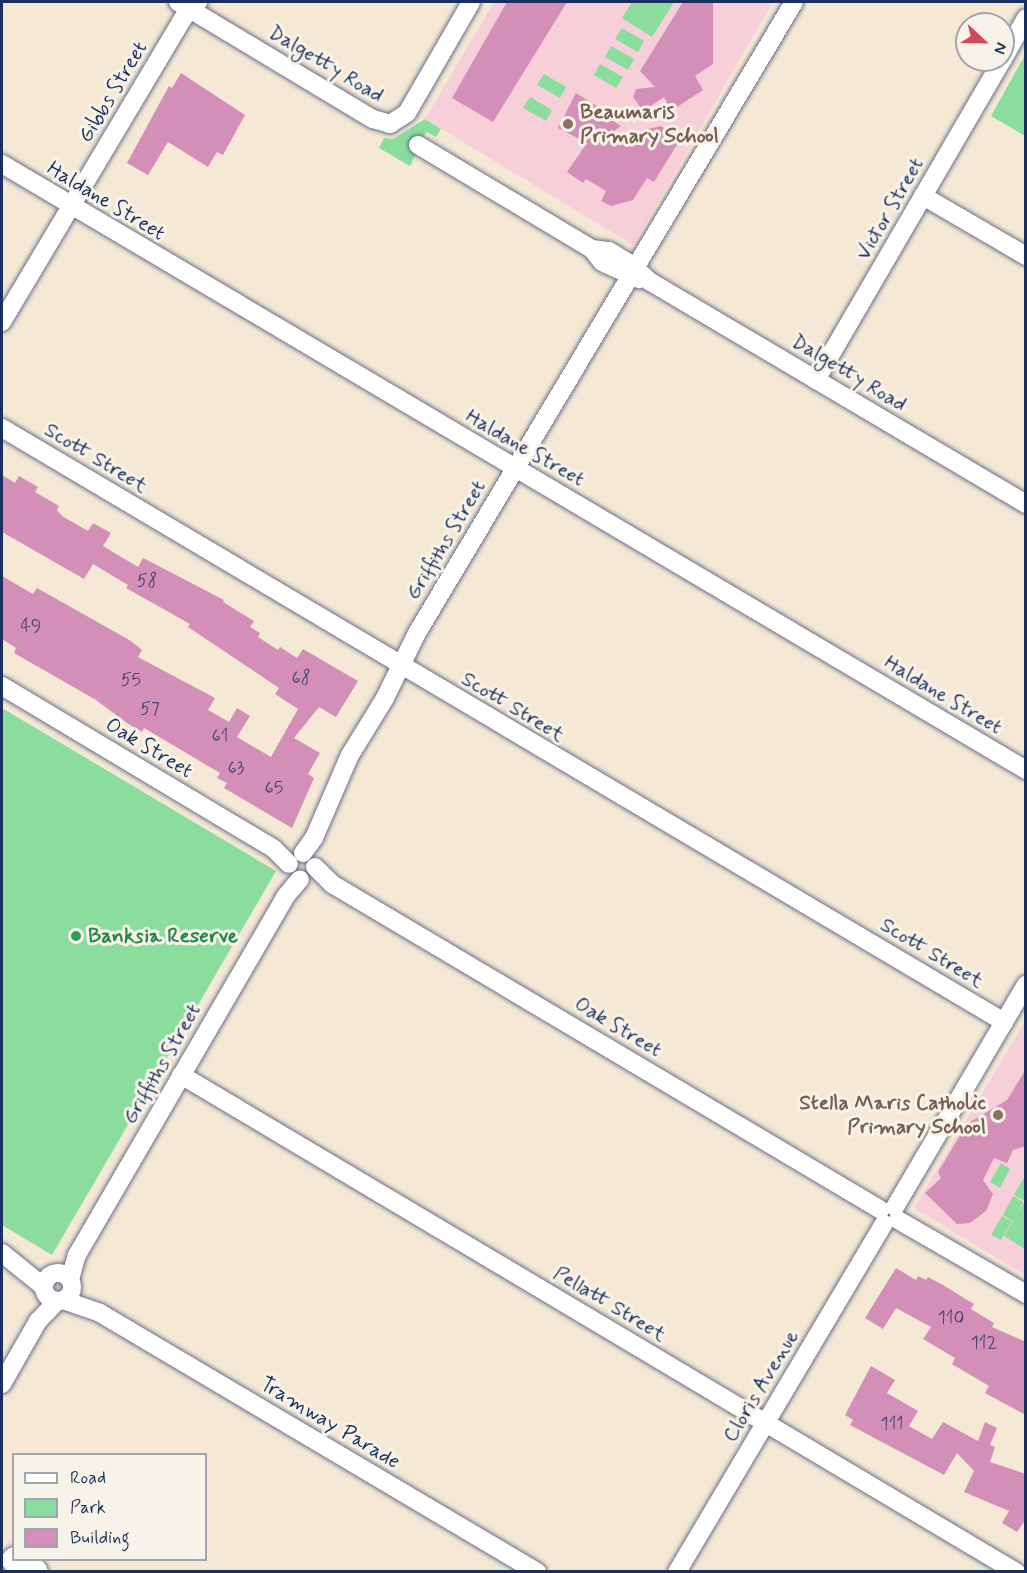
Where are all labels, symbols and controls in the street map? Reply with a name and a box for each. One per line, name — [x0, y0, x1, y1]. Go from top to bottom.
north arrow — [955, 12, 1015, 72]
street label: Dalgetty Road — [264, 20, 388, 108]
street label: Gibbs Street — [72, 35, 154, 149]
text: N — [989, 39, 1012, 57]
place label: Beaumaris Primary School — [580, 99, 719, 149]
marker: Beaumaris Primary School — [561, 117, 575, 131]
street label: Victor Street — [850, 152, 930, 266]
street label: Haldane Street — [41, 155, 171, 247]
street label: Dalgetty Road — [787, 329, 911, 417]
street label: Haldane Street — [459, 403, 591, 493]
street label: Scott Street — [40, 417, 152, 499]
street label: Griffiths Street — [400, 474, 492, 606]
house number: 58 — [137, 570, 157, 592]
house number: 49 — [20, 615, 42, 637]
street label: Haldane Street — [878, 649, 1008, 741]
street label: Scott Street — [457, 666, 569, 748]
house number: 68 — [291, 667, 311, 689]
house number: 55 — [121, 669, 141, 691]
house number: 57 — [140, 698, 160, 720]
street label: Oak Street — [99, 711, 199, 785]
house number: 61 — [212, 725, 228, 747]
house number: 63 — [228, 757, 244, 779]
house number: 65 — [265, 777, 283, 799]
street label: Scott Street — [876, 912, 988, 994]
place label: Banksia Reserve — [88, 923, 238, 949]
marker: Banksia Reserve — [69, 929, 83, 943]
street label: Oak Street — [568, 990, 668, 1064]
street label: Griffiths Street — [116, 998, 208, 1130]
place label: Stella Maris Catholic Primary School — [801, 1090, 986, 1140]
marker: Stella Maris Catholic Primary School — [991, 1108, 1005, 1122]
street label: Pellatt Street — [549, 1260, 671, 1348]
house number: 110 — [938, 1307, 964, 1329]
street label: Cloris Avenue — [718, 1326, 804, 1446]
house number: 112 — [971, 1332, 997, 1354]
street label: Tramway Parade — [257, 1372, 403, 1474]
house number: 111 — [881, 1413, 903, 1435]
legend — [12, 1453, 207, 1561]
text: Road — [70, 1466, 106, 1490]
text: Park — [70, 1496, 106, 1520]
text: Building — [70, 1526, 130, 1550]

